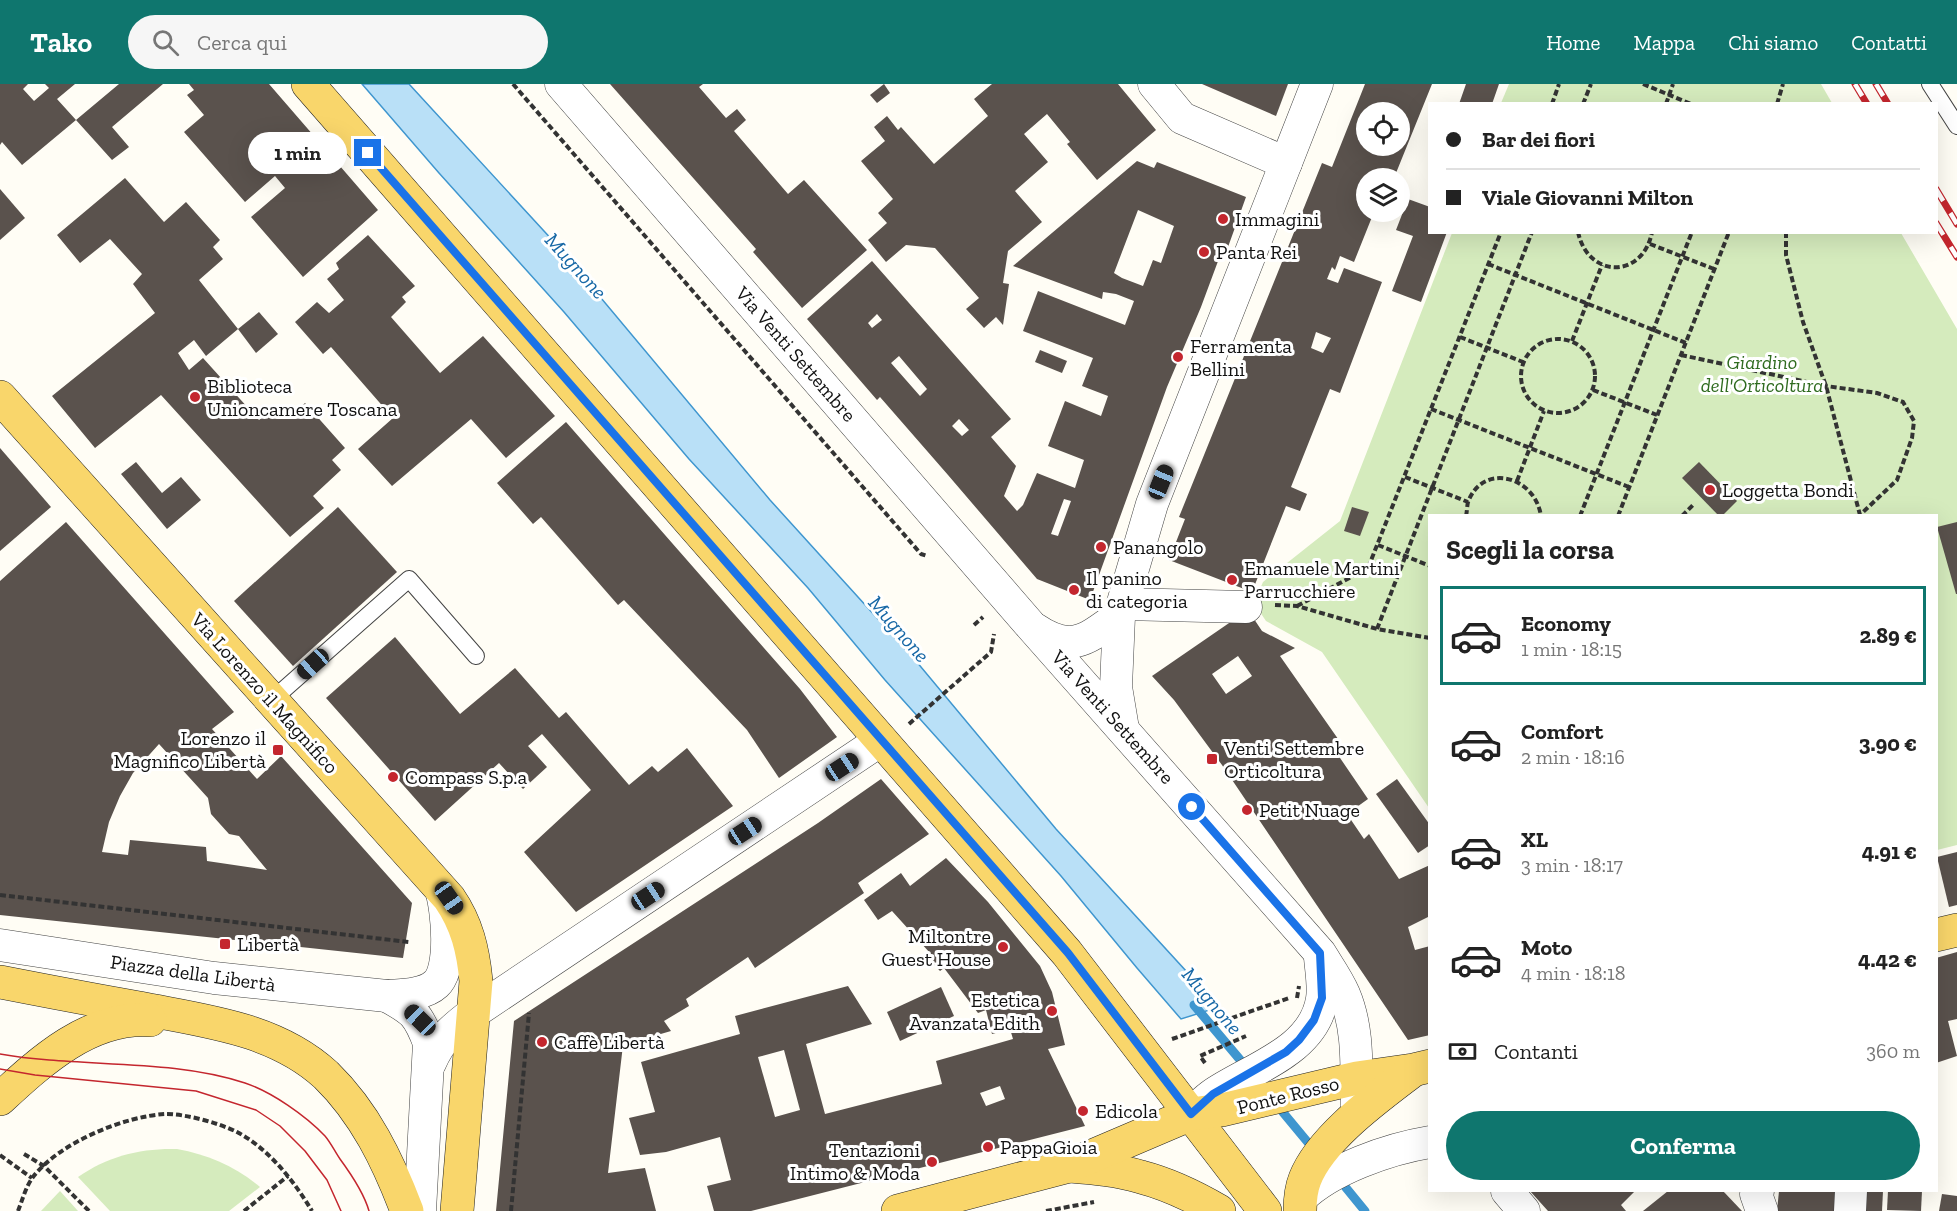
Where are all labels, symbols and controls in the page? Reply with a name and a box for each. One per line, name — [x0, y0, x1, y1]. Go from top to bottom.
search box — [128, 15, 548, 69]
text: Tako — [30, 26, 92, 59]
icon: search — [149, 26, 182, 59]
text: Cerca qui — [197, 29, 287, 56]
text: Home — [1546, 30, 1600, 55]
text: Mappa — [1633, 30, 1695, 55]
text: Chi siamo — [1728, 30, 1818, 55]
text: Contatti — [1851, 30, 1927, 55]
map controls — [1356, 102, 1410, 222]
button: locate — [1356, 102, 1410, 156]
text: Bar dei fiori — [1482, 126, 1595, 153]
callout: 1 min — [248, 132, 347, 174]
route end — [354, 139, 381, 166]
text: 1 min — [274, 141, 321, 165]
button: layers — [1356, 168, 1410, 222]
text: Viale Giovanni Milton — [1482, 184, 1693, 211]
place label: Immagini — [1235, 207, 1320, 231]
marker: Immagini — [1216, 212, 1230, 226]
water label: Mugnone — [540, 227, 613, 304]
place label: Panta Rei — [1216, 240, 1298, 264]
marker: Panta Rei — [1197, 245, 1211, 259]
street label: Via Venti Settembre — [730, 281, 861, 427]
place label: Ferramenta Bellini — [1190, 334, 1292, 381]
marker: Ferramenta Bellini — [1171, 350, 1185, 364]
park label: Giardino dell'Orticoltura — [1701, 350, 1823, 397]
place label: Biblioteca Unioncamere Toscana — [207, 374, 398, 421]
marker: Biblioteca Unioncamere Toscana — [188, 390, 202, 404]
car — [1146, 462, 1176, 502]
place label: Loggetta Bondi — [1722, 478, 1854, 502]
marker: Loggetta Bondi — [1703, 483, 1717, 497]
text: Scegli la corsa — [1446, 534, 1614, 566]
place label: Panangolo — [1113, 535, 1203, 559]
marker: Panangolo — [1094, 540, 1108, 554]
place label: Emanuele Martini Parrucchiere — [1244, 556, 1400, 603]
place label: Il panino di categoria — [1086, 566, 1188, 613]
marker: Emanuele Martini Parrucchiere — [1225, 573, 1239, 587]
marker: Il panino di categoria — [1067, 583, 1081, 597]
water label: Mugnone — [864, 590, 935, 667]
street label: Via Lorenzo il Magnifico — [186, 607, 344, 778]
icon: car — [1449, 609, 1503, 663]
text: Economy — [1521, 610, 1611, 637]
text: 2.89 € — [1859, 622, 1917, 649]
text: 1 min · 18:15 — [1521, 637, 1622, 661]
street label: Via Venti Settembre — [1046, 644, 1179, 789]
car — [294, 645, 332, 683]
icon: car — [1449, 717, 1503, 771]
text: Comfort — [1521, 718, 1603, 745]
place label: Lorenzo il Magnifico Libertà — [113, 726, 266, 773]
text: 3.90 € — [1859, 730, 1917, 757]
place label: Venti Settembre Orticoltura — [1223, 736, 1364, 783]
marker: Lorenzo il Magnifico Libertà — [271, 743, 285, 757]
text: 2 min · 18:16 — [1521, 745, 1625, 769]
car — [822, 750, 862, 784]
marker: Venti Settembre Orticoltura — [1205, 752, 1219, 766]
place label: Compass S.p.a — [405, 765, 528, 789]
marker: Compass S.p.a — [386, 770, 400, 784]
route start — [1178, 793, 1205, 820]
place label: Petit Nuage — [1259, 798, 1360, 822]
marker: Petit Nuage — [1240, 803, 1254, 817]
car — [725, 814, 765, 848]
icon: car — [1449, 825, 1503, 879]
text: XL — [1521, 826, 1548, 853]
text: 4.91 € — [1862, 838, 1917, 865]
text: 3 min · 18:17 — [1521, 853, 1623, 877]
car — [431, 878, 467, 918]
car — [628, 879, 668, 913]
place label: Miltontre Guest House — [882, 924, 991, 971]
place label: Libertà — [237, 932, 299, 956]
icon: car — [1449, 933, 1503, 987]
text: Moto — [1521, 934, 1572, 961]
marker: Libertà — [218, 937, 232, 951]
marker: Miltontre Guest House — [996, 940, 1010, 954]
text: 4.42 € — [1858, 946, 1917, 973]
street label: Piazza della Libertà — [109, 950, 278, 997]
text: 4 min · 18:18 — [1521, 961, 1626, 985]
water label: Mugnone — [1177, 962, 1248, 1040]
place label: Estetica Avanzata Edith — [909, 988, 1041, 1035]
car — [401, 1001, 439, 1039]
marker: Estetica Avanzata Edith — [1045, 1004, 1059, 1018]
place label: Caffè Libertà — [554, 1030, 665, 1054]
marker: Caffè Libertà — [535, 1035, 549, 1049]
icon: cash — [1446, 1035, 1479, 1068]
text: Contanti — [1494, 1038, 1578, 1065]
text: 360 m — [1866, 1039, 1920, 1063]
street label: Ponte Rosso — [1235, 1071, 1341, 1119]
place label: Edicola — [1095, 1099, 1158, 1123]
marker: Edicola — [1076, 1104, 1090, 1118]
button: Conferma — [1446, 1111, 1920, 1180]
place label: PappaGioia — [1000, 1135, 1098, 1159]
place label: Tentazioni Intimo & Moda — [790, 1138, 920, 1185]
marker: PappaGioia — [981, 1140, 995, 1154]
marker: Tentazioni Intimo & Moda — [925, 1155, 939, 1169]

